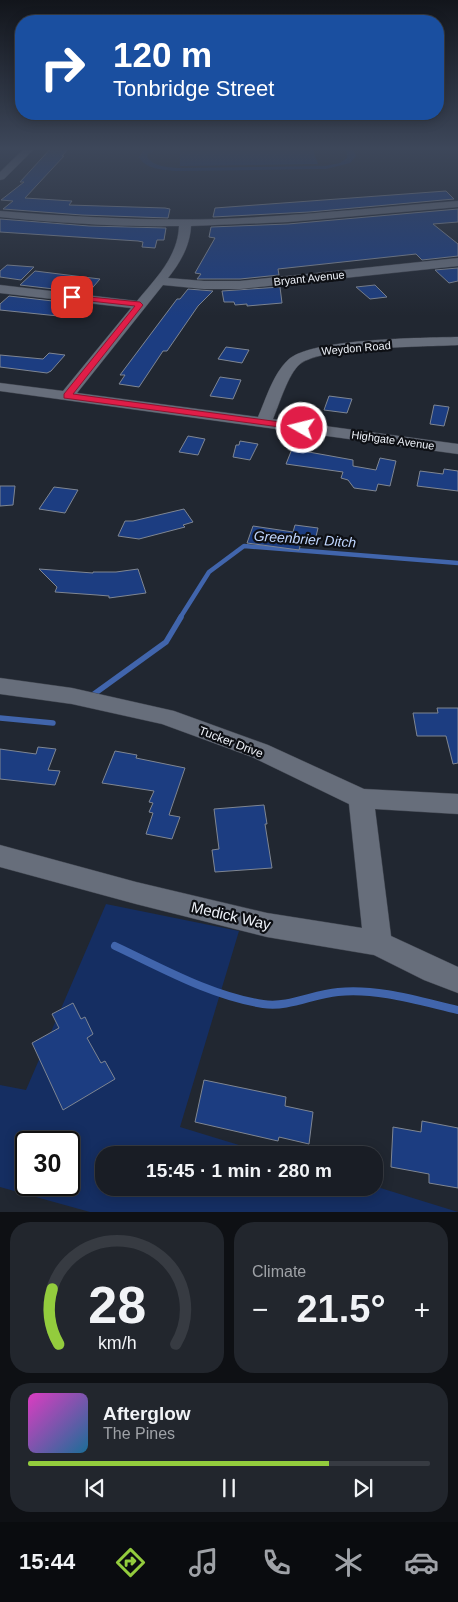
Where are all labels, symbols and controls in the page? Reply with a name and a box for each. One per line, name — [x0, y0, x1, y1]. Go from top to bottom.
icon: right — [30, 35, 95, 100]
text: 120 m — [113, 35, 212, 74]
text: Tonbridge Street — [113, 76, 274, 101]
street label: Bryant Avenue — [273, 268, 345, 288]
pin — [51, 276, 93, 318]
icon: arrive — [58, 283, 86, 311]
street label: Weydon Road — [321, 339, 391, 357]
position arrow — [275, 401, 327, 453]
street label: Highgate Avenue — [351, 428, 435, 452]
water label: Greenbrier Ditch — [253, 527, 357, 551]
street label: Tucker Drive — [197, 723, 265, 761]
street label: Medick Way — [190, 898, 273, 933]
speed limit sign: 30 — [15, 1131, 80, 1196]
text: 15:45 · 1 min · 280 m — [146, 1160, 332, 1181]
text: Climate — [252, 1263, 306, 1280]
text: 28 — [88, 1276, 146, 1334]
text: 21.5° — [296, 1288, 386, 1330]
text: − — [252, 1294, 268, 1325]
text: + — [414, 1294, 430, 1325]
text: km/h — [98, 1333, 136, 1353]
text: Afterglow — [103, 1403, 191, 1424]
text: The Pines — [103, 1425, 175, 1442]
icon: previous — [81, 1474, 109, 1502]
icon: pause — [215, 1474, 243, 1502]
icon: next — [349, 1474, 377, 1502]
icon: directions — [113, 1545, 148, 1580]
icon: music — [186, 1545, 221, 1580]
icon: phone — [259, 1545, 294, 1580]
icon: climate — [331, 1545, 366, 1580]
icon: car — [404, 1545, 439, 1580]
text: 15:44 — [19, 1549, 75, 1574]

